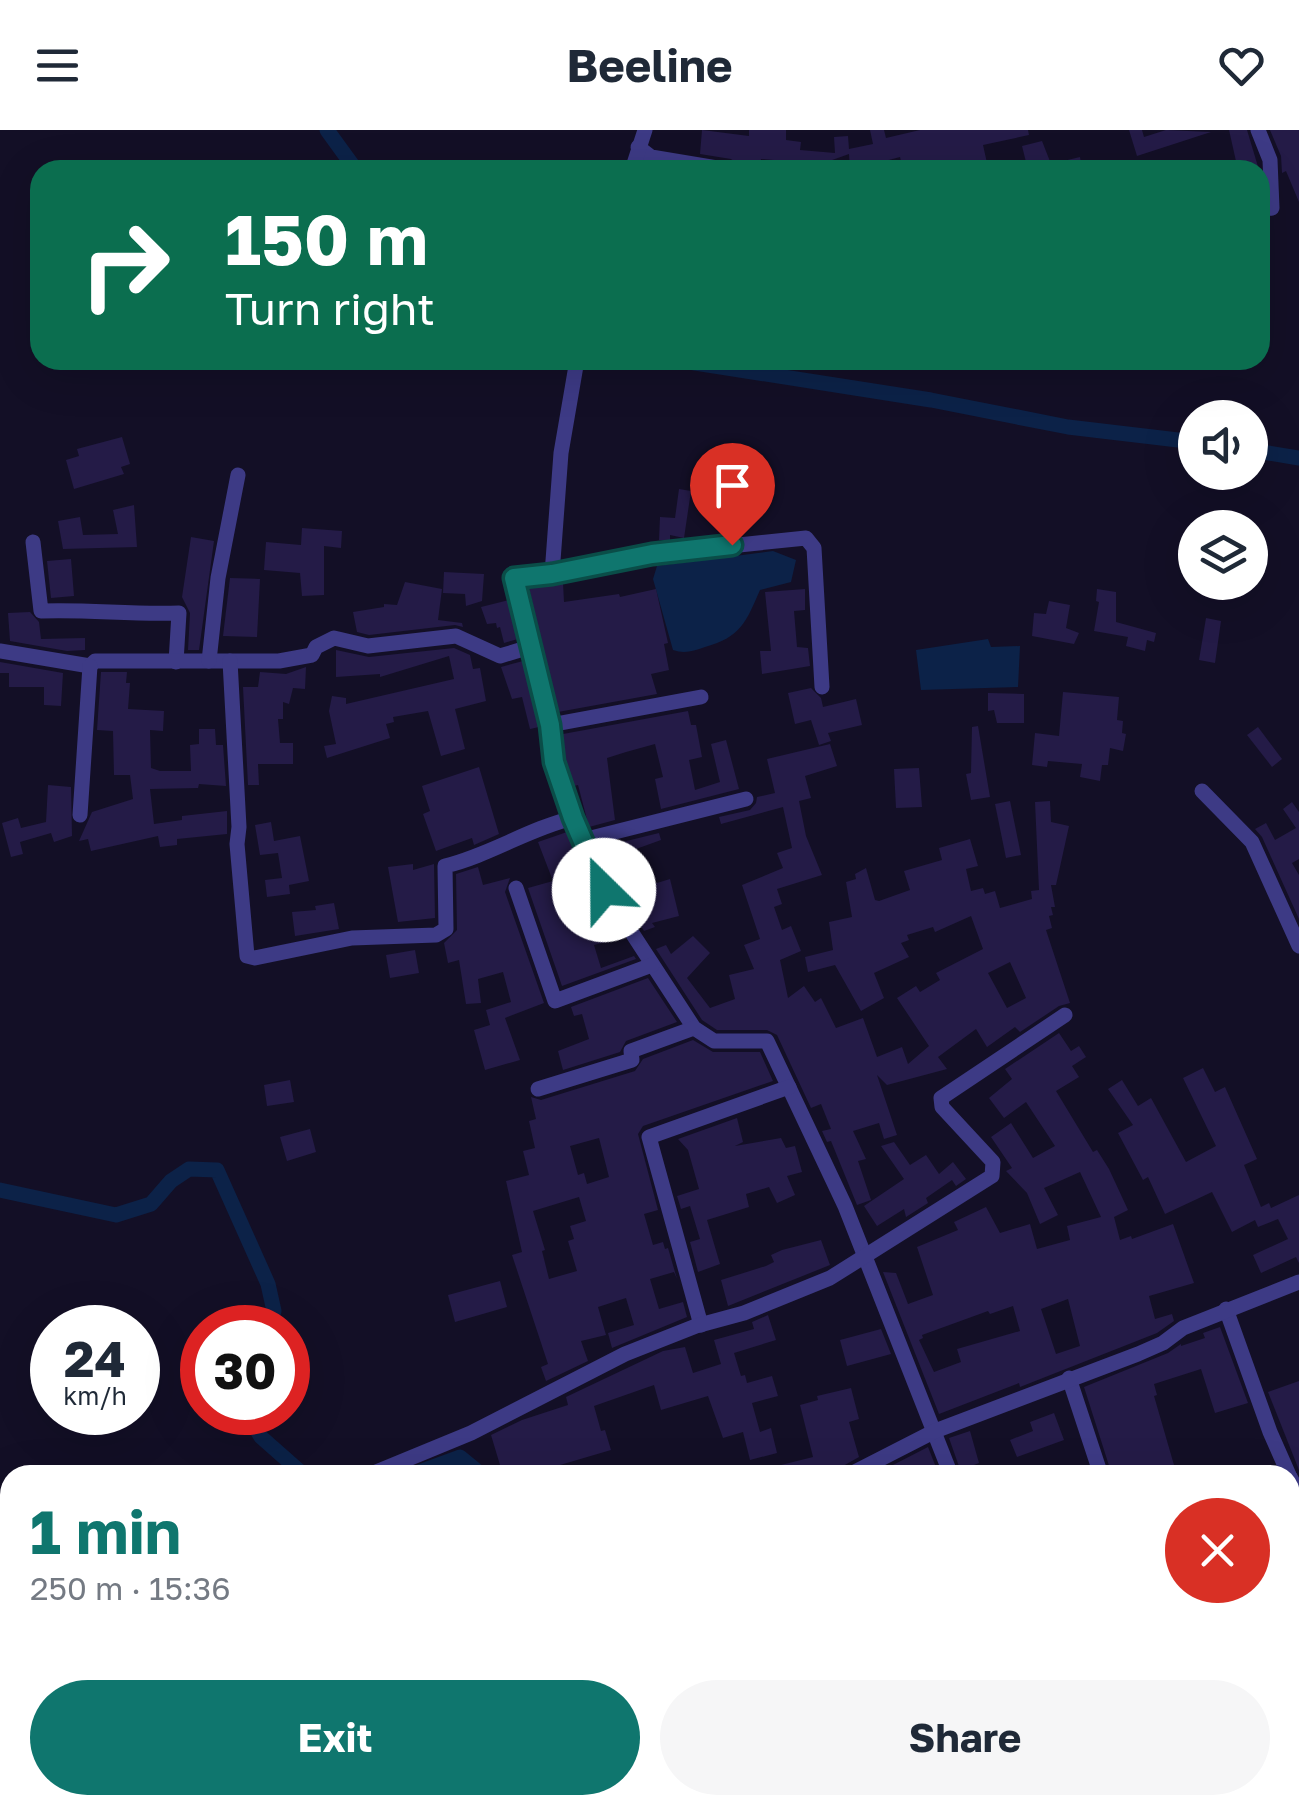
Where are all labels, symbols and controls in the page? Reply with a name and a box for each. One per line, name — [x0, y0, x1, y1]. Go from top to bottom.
icon: menu — [30, 38, 85, 93]
text: Beeline — [566, 38, 733, 92]
icon: heart — [1214, 38, 1269, 93]
text: 150 m — [225, 196, 428, 280]
icon: right — [60, 200, 190, 330]
text: Turn right — [225, 281, 435, 335]
map controls — [1178, 400, 1268, 600]
button: sound — [1178, 400, 1268, 490]
pin — [690, 443, 775, 546]
icon: arrive — [705, 458, 760, 513]
button: layers — [1178, 510, 1268, 600]
position arrow — [552, 838, 656, 942]
speed limit sign: 30 — [180, 1305, 310, 1435]
text: 24 — [64, 1328, 126, 1388]
text: km/h — [63, 1380, 127, 1411]
text: 1 min — [30, 1495, 181, 1567]
button: close — [1165, 1498, 1270, 1603]
text: 250 m · 15:36 — [30, 1569, 231, 1607]
button: Exit — [30, 1680, 640, 1795]
button: Share — [660, 1680, 1270, 1795]

